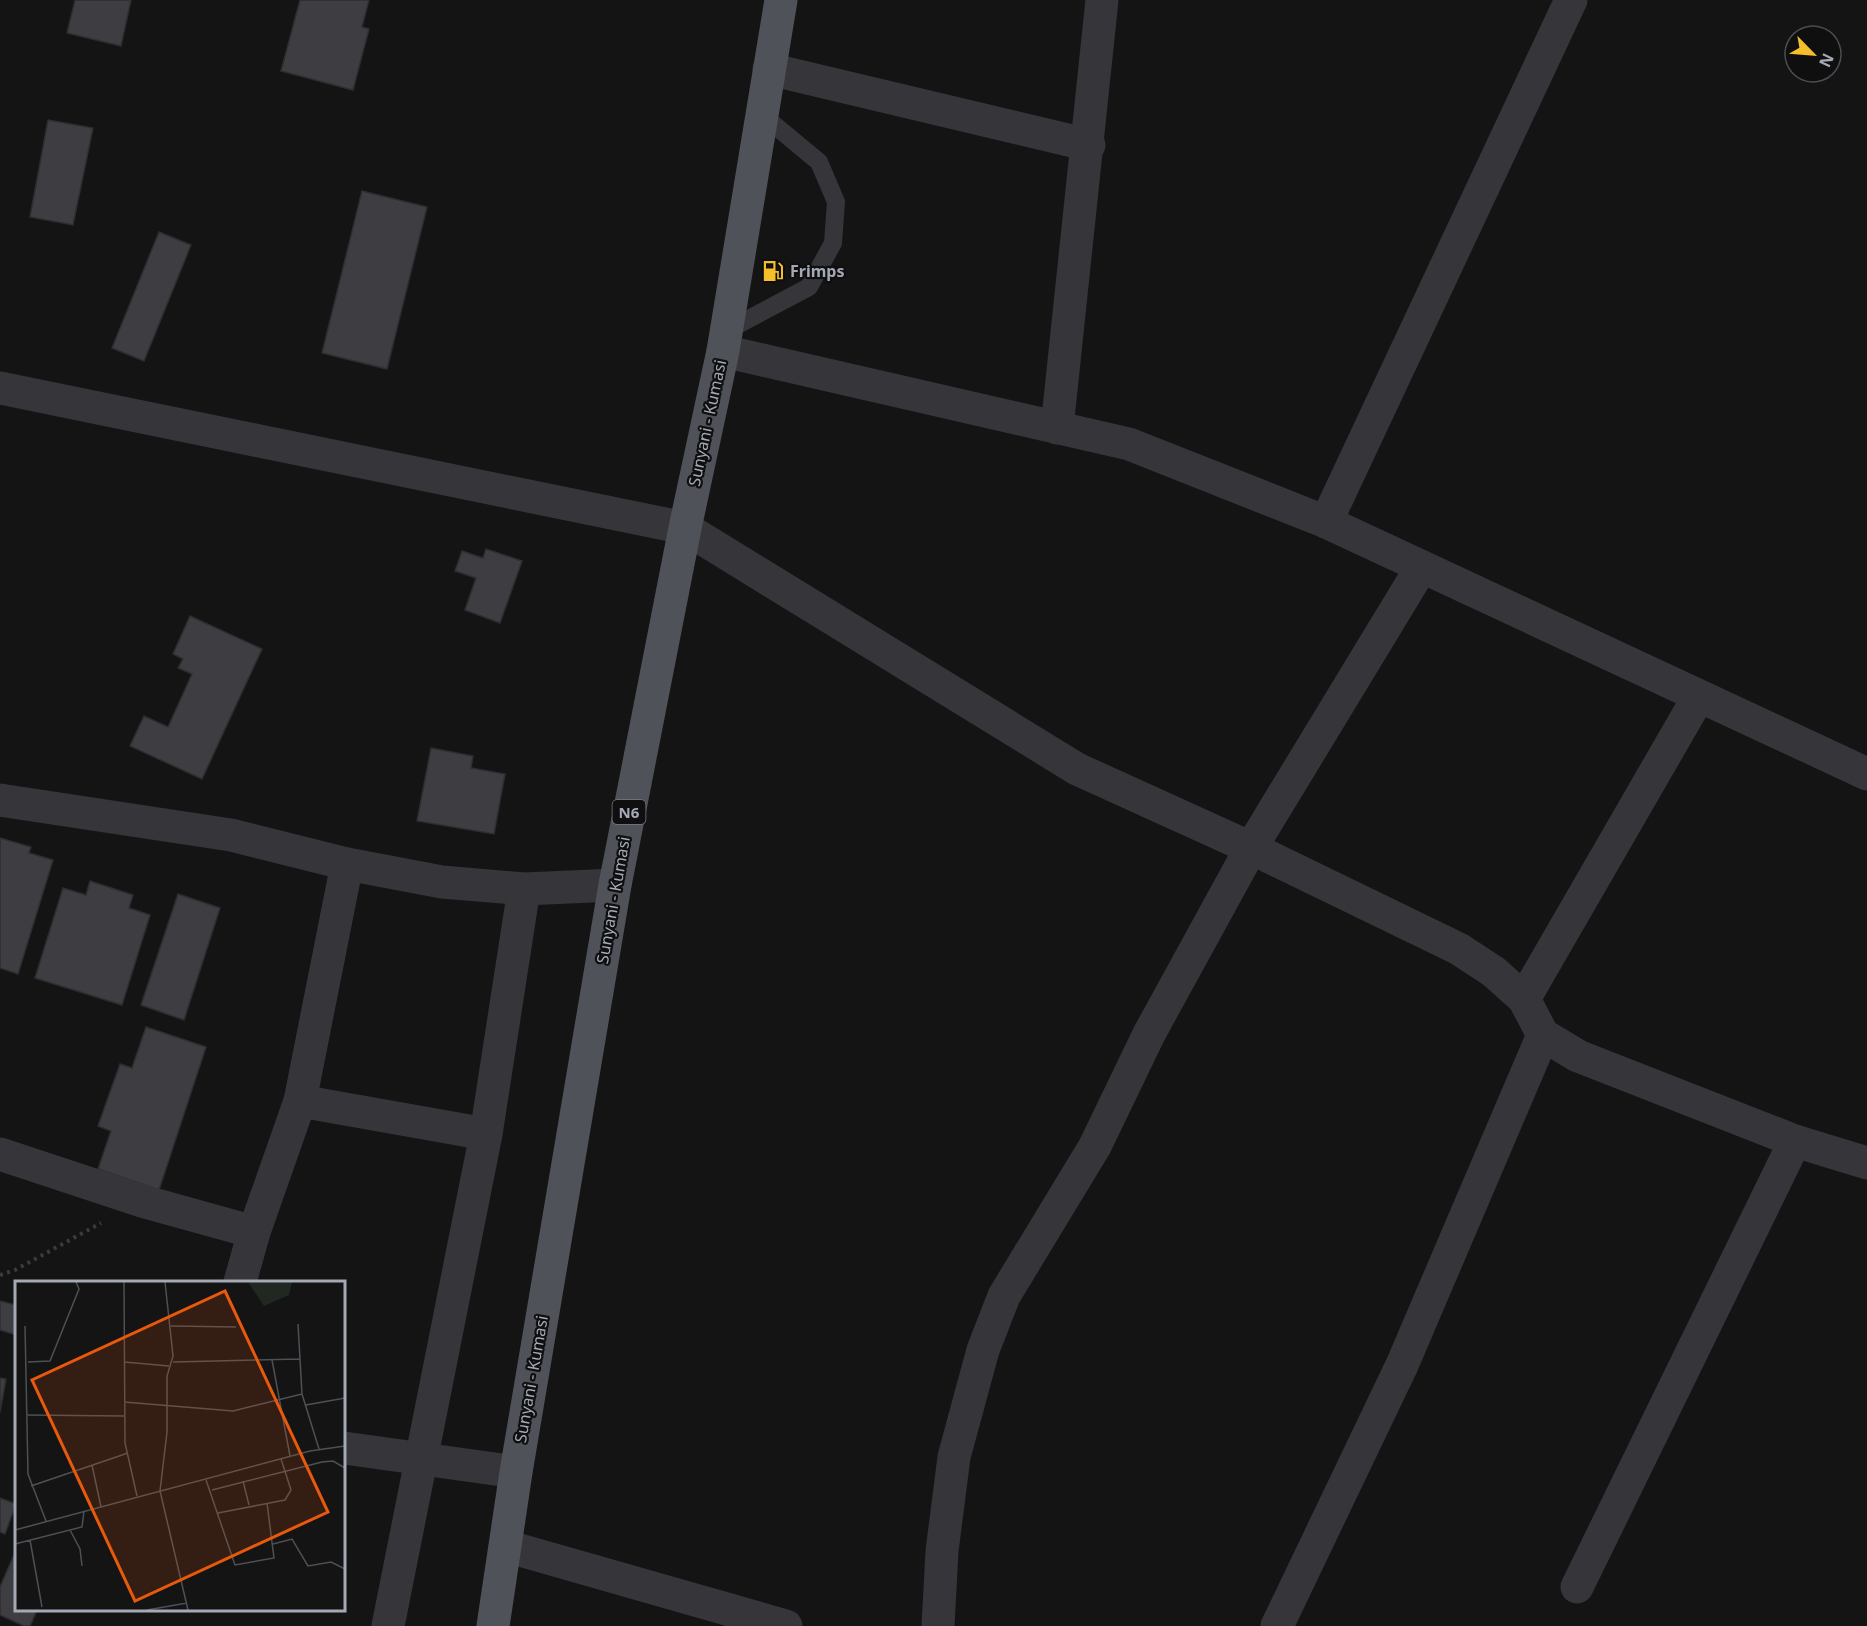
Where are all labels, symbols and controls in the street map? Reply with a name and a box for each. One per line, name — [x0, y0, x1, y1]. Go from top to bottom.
north arrow — [1783, 24, 1843, 84]
text: N — [1814, 50, 1839, 71]
fuel station icon: Frimps — [761, 259, 785, 283]
place label: Frimps — [790, 260, 844, 282]
street label: Sunyani - Kumasi — [683, 358, 731, 488]
road number: N6 — [612, 800, 646, 824]
street label: Sunyani - Kumasi — [591, 835, 635, 965]
inset map — [15, 1281, 345, 1611]
street label: Sunyani - Kumasi — [509, 1314, 553, 1444]

